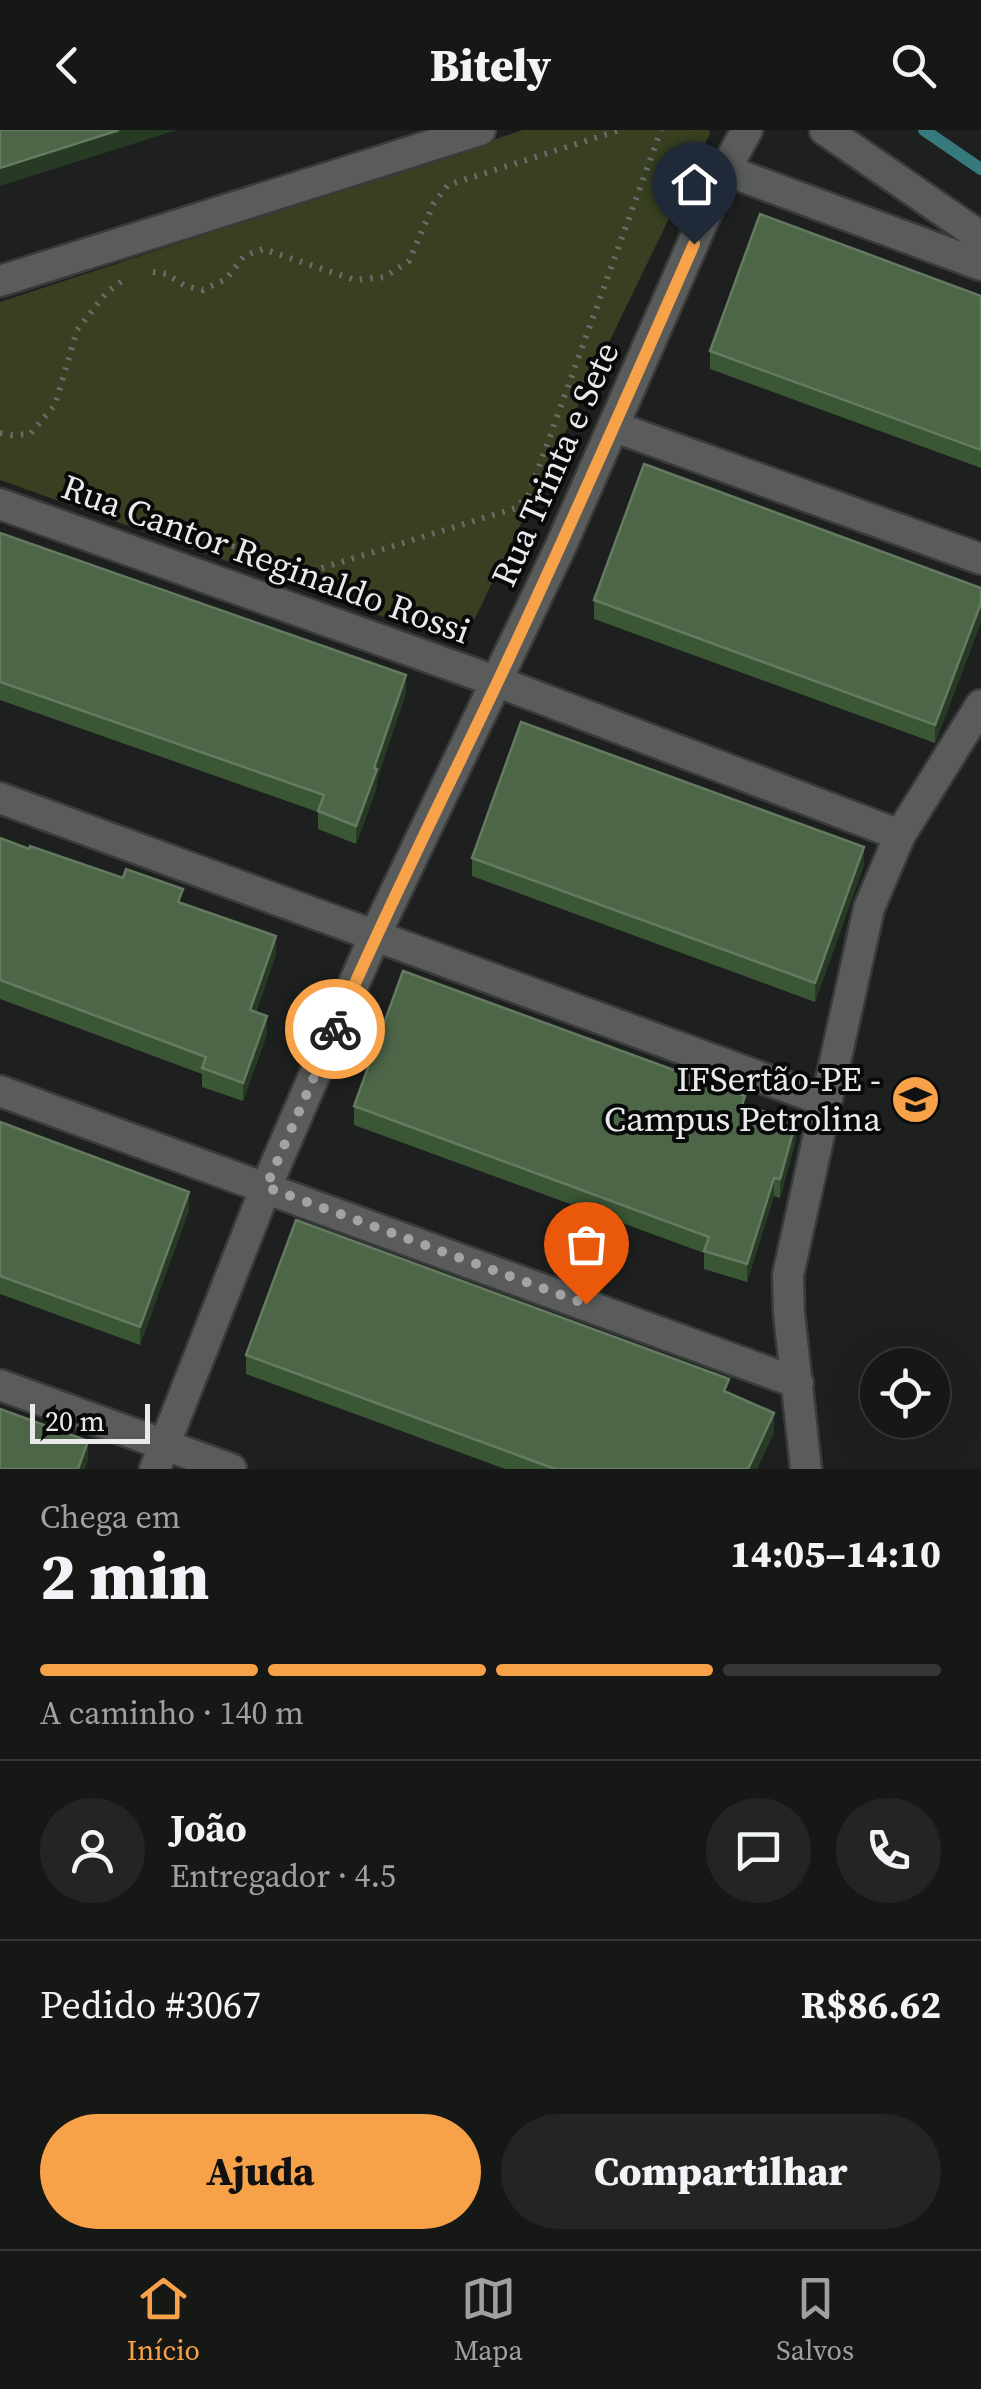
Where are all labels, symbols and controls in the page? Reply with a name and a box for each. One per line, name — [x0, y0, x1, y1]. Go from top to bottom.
text: Bitely — [430, 34, 551, 96]
icon: back — [40, 38, 95, 93]
icon: search — [886, 38, 941, 93]
pin — [652, 142, 737, 245]
icon: home — [667, 157, 722, 212]
street label: Rua Trinta e Sete — [480, 334, 630, 594]
street label: Rua Cantor Reginaldo Rossi — [55, 463, 477, 655]
courier — [285, 979, 385, 1079]
icon: bike — [308, 1002, 363, 1057]
place label: IFSertão-PE - Campus Petrolina — [604, 1055, 881, 1143]
school or university icon: IFSertão-PE - Campus Petrolina — [890, 1073, 942, 1125]
pin — [544, 1202, 629, 1305]
icon: bag — [559, 1217, 614, 1272]
map controls — [860, 1348, 950, 1438]
button: locate — [860, 1348, 950, 1438]
scale bar — [30, 1399, 150, 1444]
text: 20 m — [45, 1402, 105, 1440]
text: Chega em — [40, 1495, 181, 1539]
text: 14:05–14:10 — [730, 1528, 941, 1580]
text: 2 min — [40, 1532, 210, 1621]
text: A caminho · 140 m — [40, 1691, 304, 1735]
button: person — [40, 1798, 145, 1903]
button: chat — [706, 1798, 811, 1903]
button: phone — [836, 1798, 941, 1903]
text: João — [170, 1802, 247, 1854]
text: Entregador · 4.5 — [170, 1854, 396, 1898]
text: Pedido #3067 — [40, 1979, 261, 2031]
text: R$86.62 — [801, 1979, 941, 2031]
button: Ajuda — [40, 2114, 481, 2229]
button: Compartilhar — [501, 2114, 941, 2229]
tab: Início — [127, 2271, 200, 2369]
tab: Mapa — [454, 2271, 523, 2369]
tab: Salvos — [776, 2271, 854, 2369]

